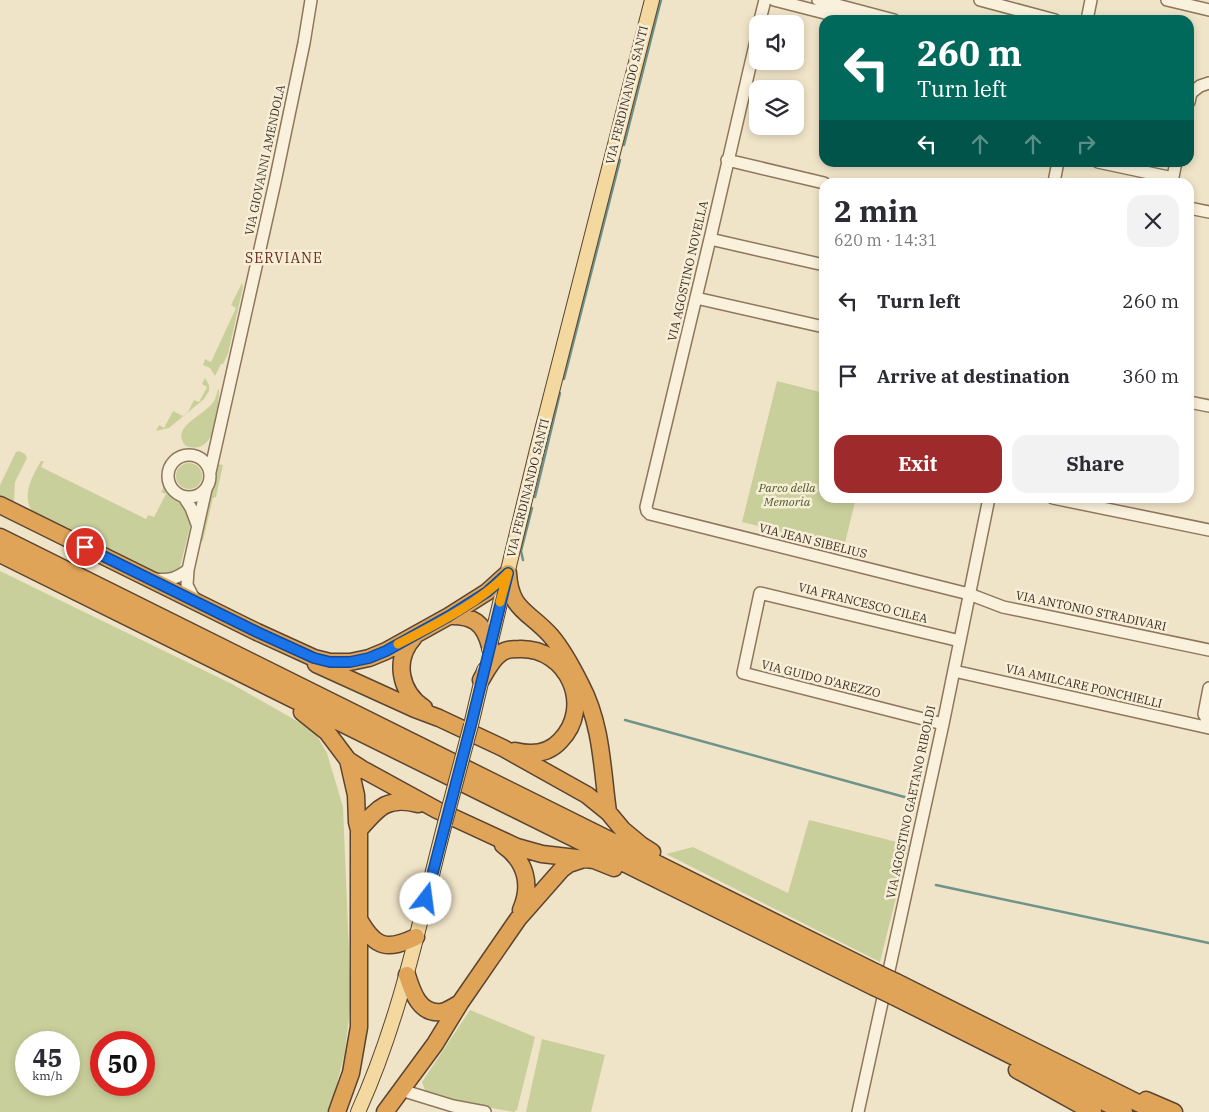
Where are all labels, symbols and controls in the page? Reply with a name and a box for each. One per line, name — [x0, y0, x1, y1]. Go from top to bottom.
map controls — [749, 15, 804, 135]
button: sound — [749, 15, 804, 70]
street label: VIA FERDINANDO SANTI — [602, 24, 651, 166]
text: 260 m — [917, 30, 1022, 76]
icon: left — [834, 35, 899, 100]
text: Turn left — [917, 74, 1007, 103]
button: layers — [749, 80, 804, 135]
street label: VIA GIOVANNI AMENDOLA — [241, 82, 288, 237]
icon: left — [913, 130, 941, 158]
icon: ahead — [966, 130, 994, 158]
icon: ahead — [1019, 130, 1047, 158]
icon: right — [1072, 130, 1100, 158]
text: 2 min — [834, 191, 918, 230]
button: close — [1127, 195, 1179, 247]
street label: VIA AGOSTINO NOVELLA — [664, 198, 711, 343]
text: 620 m · 14:31 — [834, 230, 937, 250]
district label: SERVIANE — [245, 249, 323, 267]
icon: left — [834, 287, 862, 315]
text: Turn left — [877, 289, 960, 313]
text: 260 m — [1122, 289, 1179, 313]
icon: arrive — [834, 362, 862, 390]
text: Arrive at destination — [877, 364, 1070, 388]
text: 360 m — [1122, 364, 1179, 388]
street label: VIA FERDINANDO SANTI — [503, 417, 552, 559]
button: Exit — [834, 435, 1002, 493]
button: Share — [1012, 435, 1179, 493]
park label: Parco della Memoria — [757, 480, 816, 509]
street label: VIA JEAN SIBELIUS — [758, 520, 869, 561]
pin — [64, 526, 106, 568]
icon: arrive — [71, 533, 99, 561]
street label: VIA FRANCESCO CILEA — [797, 579, 930, 626]
street label: VIA ANTONIO STRADIVARI — [1014, 587, 1168, 634]
street label: VIA GUIDO D'AREZZO — [760, 656, 882, 701]
street label: VIA AMILCARE PONCHIELLI — [1004, 660, 1164, 711]
street label: VIA AGOSTINO GAETANO RIBOLDI — [883, 704, 938, 900]
position arrow — [399, 872, 451, 924]
speed limit sign: 50 — [90, 1031, 155, 1096]
text: 45 — [32, 1041, 63, 1074]
text: km/h — [32, 1068, 63, 1083]

